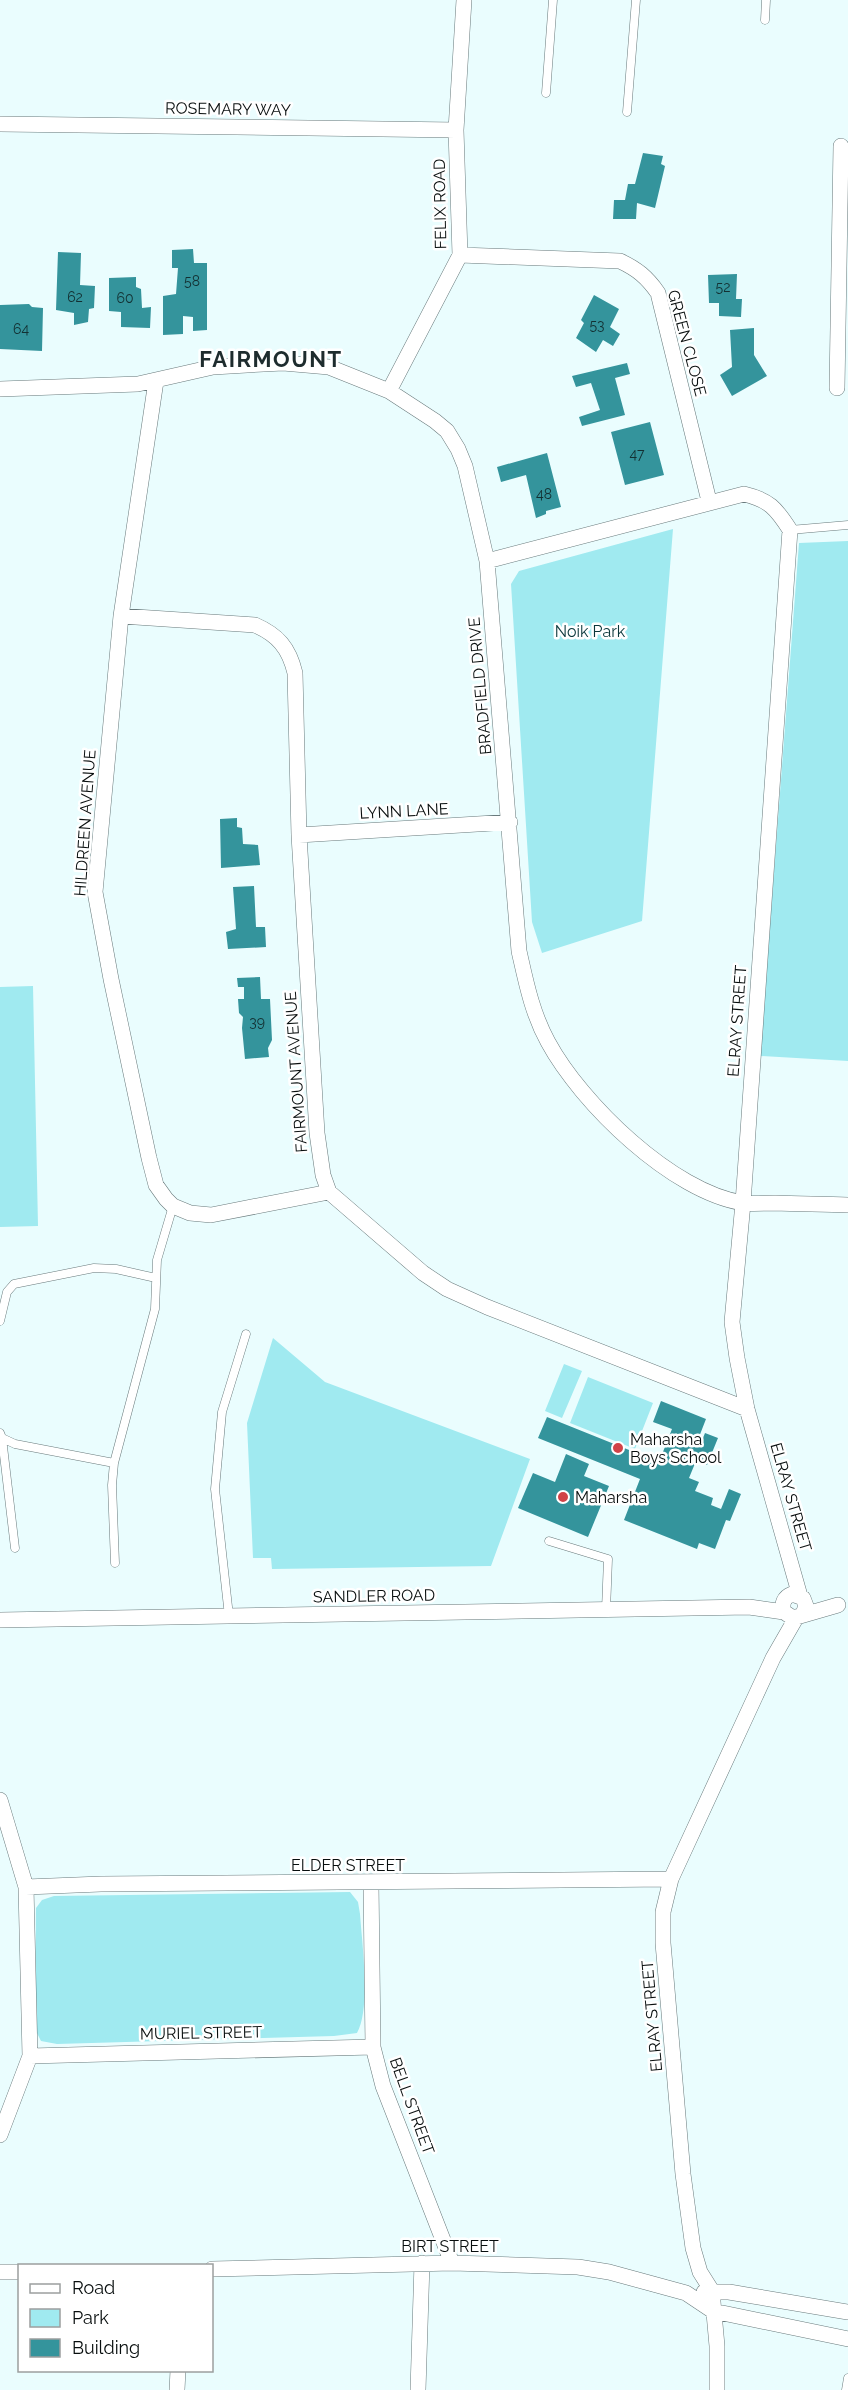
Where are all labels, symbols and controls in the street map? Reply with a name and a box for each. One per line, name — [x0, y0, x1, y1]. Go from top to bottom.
street label: ROSEMARY WAY — [165, 98, 292, 120]
street label: FELIX ROAD — [430, 158, 450, 250]
house number: 58 — [184, 273, 200, 289]
house number: 52 — [716, 279, 730, 295]
street label: GREEN CLOSE — [664, 288, 710, 398]
house number: 62 — [67, 289, 83, 305]
house number: 60 — [116, 290, 134, 306]
house number: 53 — [589, 317, 605, 333]
house number: 64 — [13, 321, 29, 337]
district label: FAIRMOUNT — [199, 346, 343, 372]
house number: 47 — [629, 446, 645, 462]
house number: 48 — [536, 486, 552, 502]
street label: BRADFIELD DRIVE — [465, 616, 495, 755]
park label: Noik Park — [555, 622, 626, 641]
street label: HILDREEN AVENUE — [70, 749, 100, 897]
street label: LYNN LANE — [359, 799, 449, 823]
street label: ELRAY STREET — [724, 964, 750, 1078]
street label: FAIRMOUNT AVENUE — [281, 990, 311, 1153]
house number: 39 — [249, 1014, 265, 1030]
place label: Maharsha Boys School — [630, 1430, 722, 1467]
marker: Maharsha Boys School — [611, 1441, 625, 1455]
street label: ELRAY STREET — [766, 1441, 816, 1554]
place label: Maharsha — [575, 1488, 647, 1507]
marker: Maharsha — [556, 1490, 570, 1504]
street label: SANDLER ROAD — [313, 1585, 435, 1607]
street label: ELDER STREET — [291, 1856, 405, 1875]
street label: ELRAY STREET — [638, 1959, 666, 2073]
street label: MURIEL STREET — [140, 2022, 263, 2044]
street label: BELL STREET — [386, 2055, 438, 2157]
street label: BIRT STREET — [401, 2237, 499, 2256]
legend — [18, 2264, 213, 2372]
text: Road — [72, 2277, 115, 2298]
text: Park — [72, 2307, 109, 2328]
text: Building — [72, 2337, 140, 2358]

